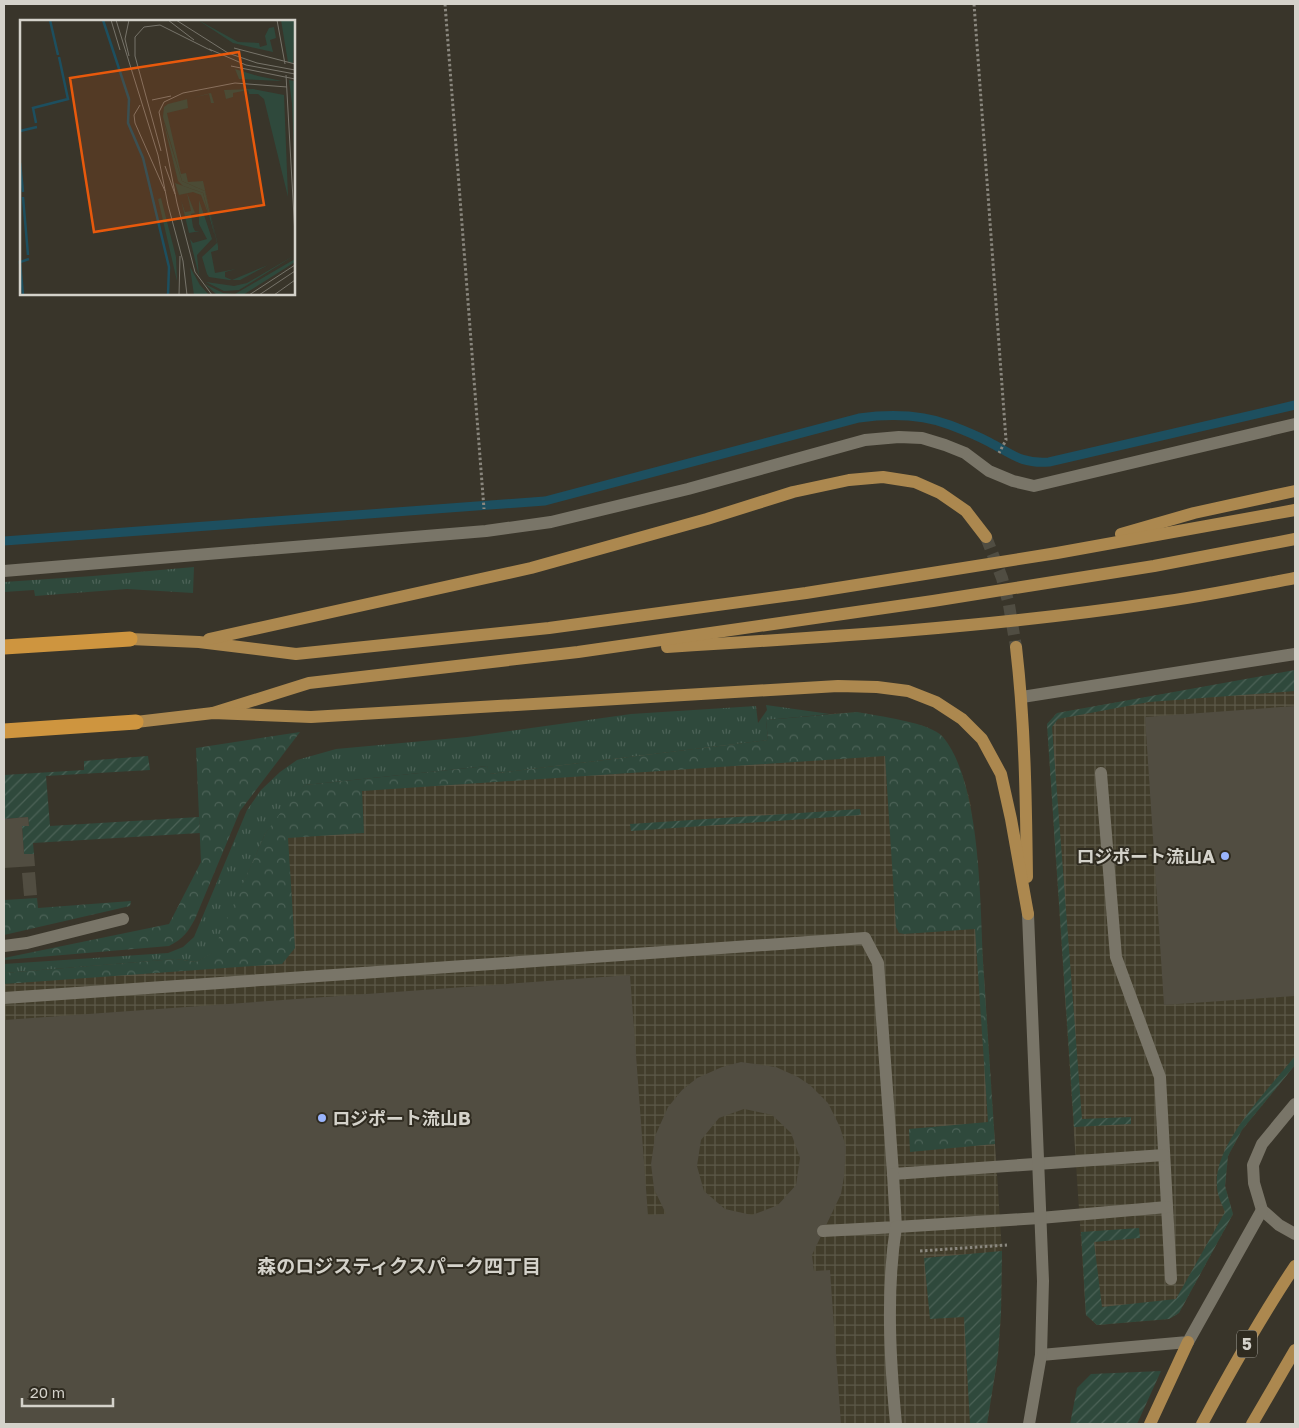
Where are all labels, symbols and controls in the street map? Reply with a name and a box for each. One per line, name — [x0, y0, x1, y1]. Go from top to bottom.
inset map — [20, 20, 295, 295]
place label: ロジポート流山A — [1076, 845, 1215, 867]
marker: ロジポート流山A — [1219, 850, 1231, 862]
place label: ロジポート流山B — [332, 1107, 471, 1129]
marker: ロジポート流山B — [316, 1112, 328, 1124]
district label: 森のロジスティクスパーク四丁目 — [257, 1254, 541, 1277]
road number: 5 — [1237, 1330, 1257, 1358]
scale bar — [22, 1376, 114, 1408]
text: 20 m — [30, 1383, 65, 1401]

